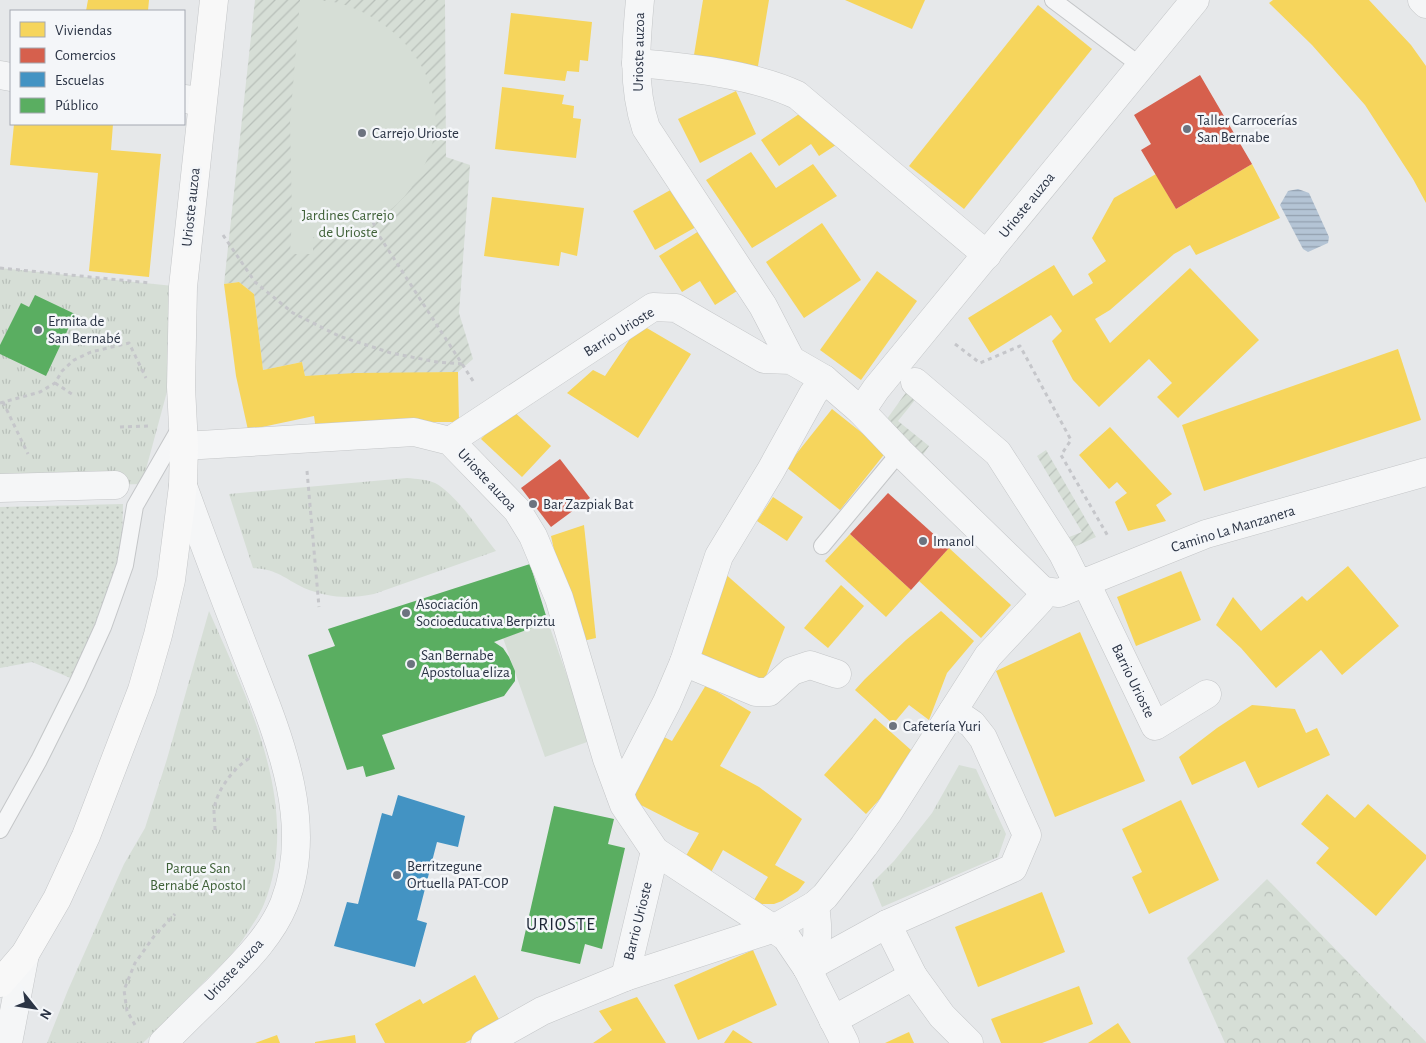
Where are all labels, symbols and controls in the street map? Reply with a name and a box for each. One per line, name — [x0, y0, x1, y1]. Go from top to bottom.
legend — [10, 10, 185, 125]
street label: Urioste auzoa — [631, 12, 647, 92]
text: Viviendas — [55, 23, 112, 38]
text: Comercios — [55, 48, 116, 63]
text: Escuelas — [55, 73, 104, 88]
text: Público — [55, 98, 98, 113]
place label: Taller Carrocerías San Bernabe — [1197, 113, 1297, 145]
marker: Taller Carrocerías San Bernabe — [1181, 123, 1193, 135]
place label: Carrejo Urioste — [372, 126, 459, 141]
marker: Carrejo Urioste — [356, 127, 368, 139]
street label: Urioste auzoa — [179, 167, 203, 247]
street label: Urioste auzoa — [996, 169, 1058, 241]
park label: Jardines Carrejo de Urioste — [302, 208, 394, 240]
street label: Barrio Urioste — [581, 304, 657, 360]
place label: Ermita de San Bernabé — [48, 314, 121, 346]
marker: Ermita de San Bernabé — [32, 324, 44, 336]
street label: Urioste auzoa — [454, 446, 520, 514]
place label: Bar Zazpiak Bat — [543, 497, 634, 512]
marker: Bar Zazpiak Bat — [527, 498, 539, 510]
street label: Camino La Manzanera — [1169, 503, 1297, 555]
place label: Imanol — [933, 534, 974, 549]
marker: Imanol — [917, 535, 929, 547]
place label: Asociación Socioeducativa Berpiztu — [416, 597, 556, 629]
marker: Asociación Socioeducativa Berpiztu — [400, 607, 412, 619]
street label: Barrio Urioste — [1109, 642, 1157, 720]
place label: San Bernabe Apostolua eliza — [421, 648, 510, 680]
marker: San Bernabe Apostolua eliza — [405, 658, 417, 670]
place label: Cafetería Yuri — [903, 719, 981, 734]
marker: Cafetería Yuri — [887, 720, 899, 732]
place label: Berritzegune Ortuella PAT-COP — [407, 859, 509, 891]
park label: Parque San Bernabé Apostol — [150, 861, 246, 893]
marker: Berritzegune Ortuella PAT-COP — [391, 869, 403, 881]
street label: Barrio Urioste — [621, 880, 655, 962]
district label: URIOSTE — [526, 916, 596, 934]
street label: Urioste auzoa — [201, 936, 267, 1004]
north arrow — [10, 983, 60, 1033]
text: N — [37, 1006, 54, 1022]

